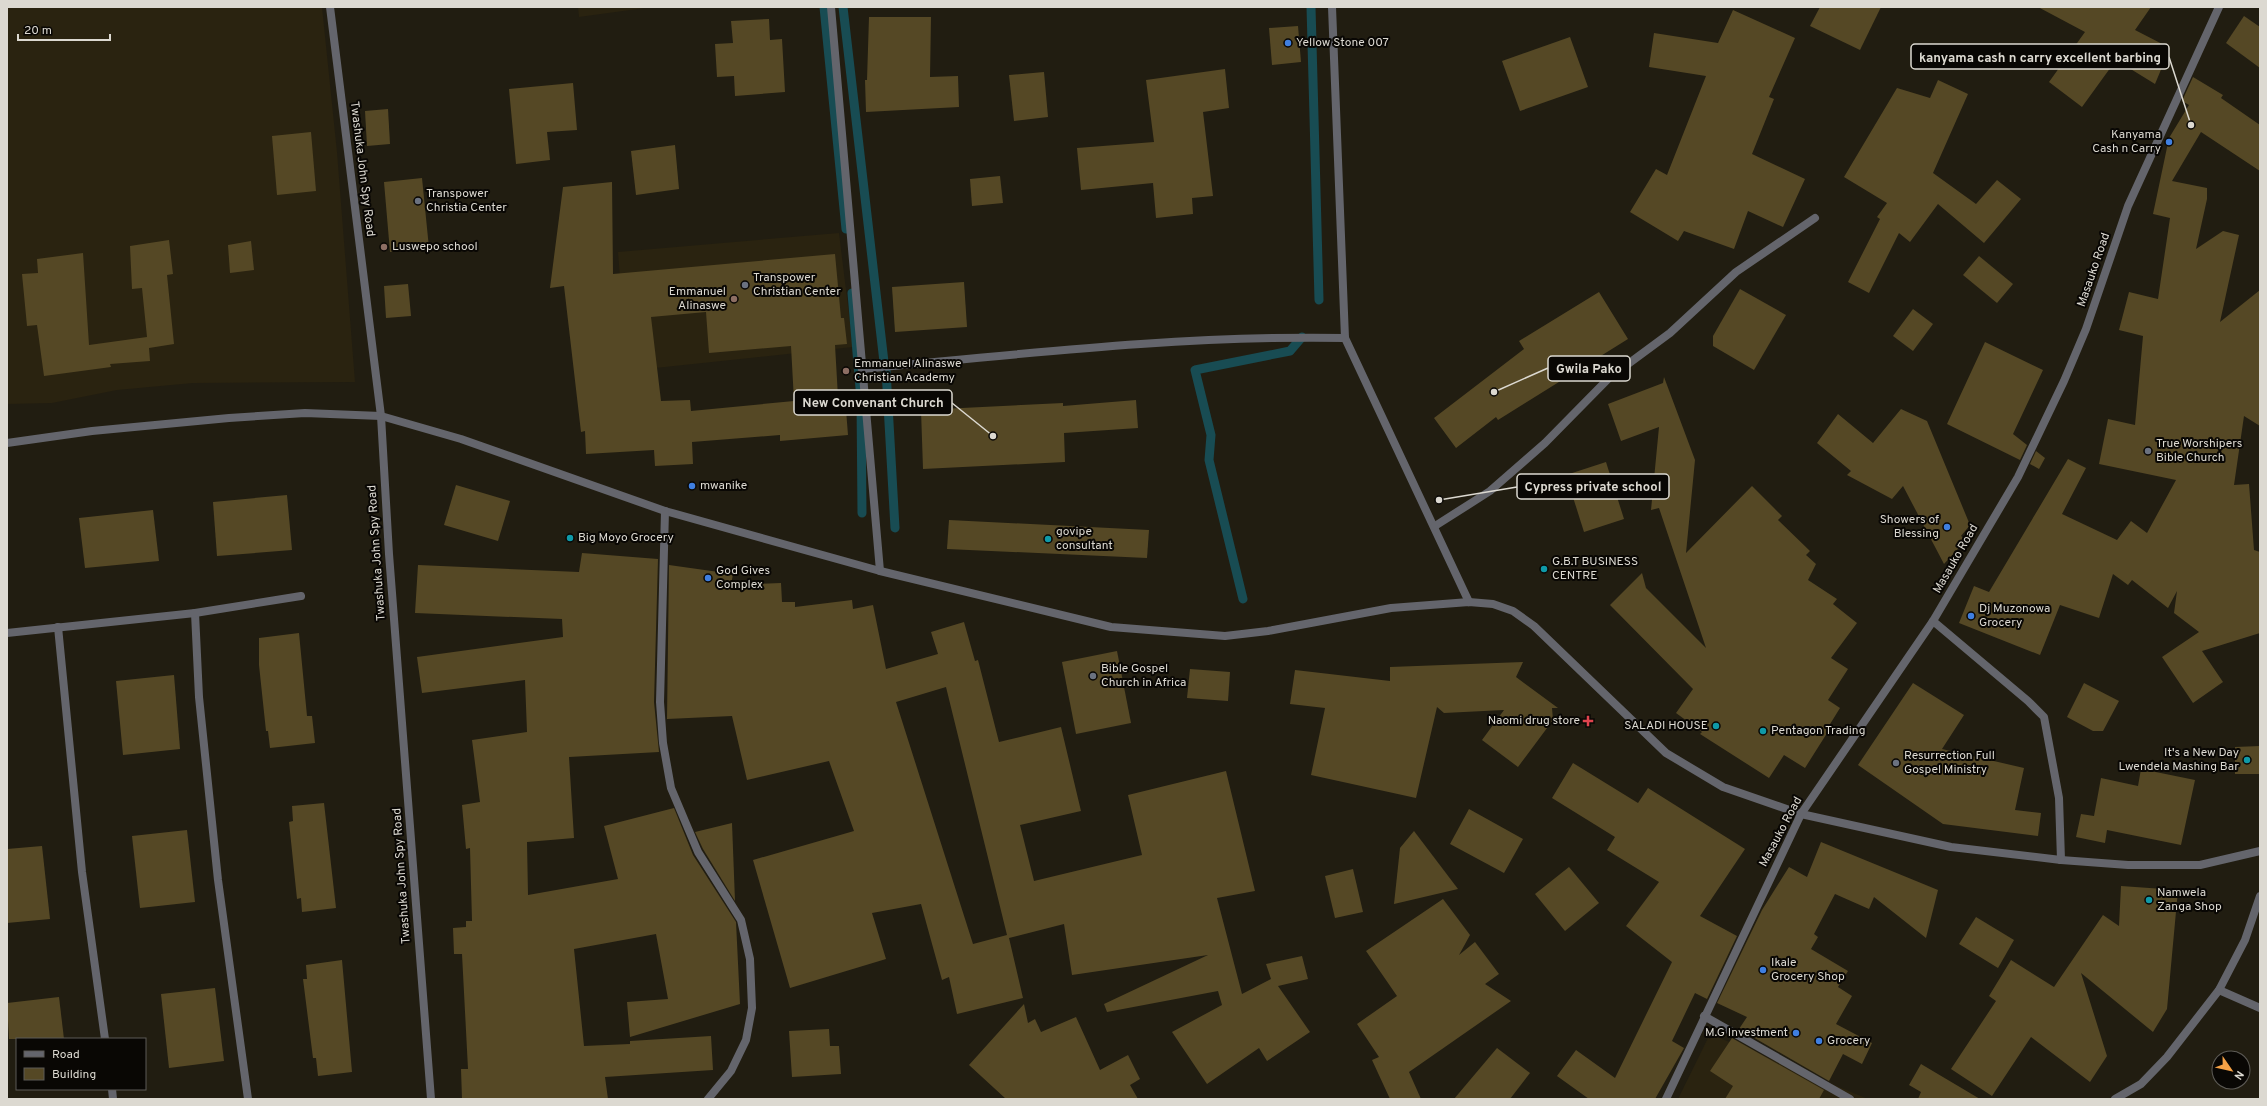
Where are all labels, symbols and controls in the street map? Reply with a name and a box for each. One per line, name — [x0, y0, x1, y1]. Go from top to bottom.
scale bar — [18, 16, 110, 42]
text: 20 m — [24, 23, 52, 39]
place label: Yellow Stone 007 — [1296, 35, 1389, 51]
marker: Yellow Stone 007 — [1283, 38, 1293, 48]
callout: kanyama cash n carry excellent barbing — [1911, 44, 2169, 69]
text: kanyama cash n carry excellent barbing — [1919, 51, 2161, 67]
street label: Twashuka John Spy Road — [346, 100, 378, 238]
place label: Kanyama Cash n Carry — [2092, 127, 2161, 157]
marker: Kanyama Cash n Carry — [2164, 137, 2174, 147]
place label: Transpower Christia Center — [426, 186, 507, 216]
marker: Transpower Christia Center — [413, 196, 423, 206]
street label: Masauko Road — [2074, 231, 2114, 309]
place label: Luswepo school — [392, 239, 478, 255]
marker: Luswepo school — [379, 242, 389, 252]
place label: Transpower Christian Center — [753, 270, 841, 300]
marker: Transpower Christian Center — [740, 280, 750, 290]
place label: Emmanuel Alinaswe — [669, 284, 726, 314]
marker: Emmanuel Alinaswe — [729, 294, 739, 304]
place label: Emmanuel Alinaswe Christian Academy — [854, 356, 961, 386]
callout: Gwila Pako — [1548, 356, 1630, 381]
text: Gwila Pako — [1556, 362, 1622, 378]
marker: Emmanuel Alinaswe Christian Academy — [841, 366, 851, 376]
callout: New Convenant Church — [794, 390, 952, 415]
text: New Convenant Church — [802, 396, 944, 412]
place label: True Worshipers Bible Church — [2156, 436, 2242, 466]
marker: True Worshipers Bible Church — [2143, 446, 2153, 456]
callout: Cypress private school — [1517, 474, 1669, 499]
place label: mwanike — [700, 478, 747, 494]
text: Cypress private school — [1525, 480, 1661, 496]
marker: mwanike — [687, 481, 697, 491]
street label: Twashuka John Spy Road — [364, 484, 390, 622]
place label: Showers of Blessing — [1880, 512, 1939, 542]
street label: Masauko Road — [1930, 521, 1982, 597]
marker: Showers of Blessing — [1942, 522, 1952, 532]
place label: govipe consultant — [1056, 524, 1113, 554]
place label: Big Moyo Grocery — [578, 530, 674, 546]
marker: Big Moyo Grocery — [565, 533, 575, 543]
marker: govipe consultant — [1043, 534, 1053, 544]
place label: G.B.T BUSINESS CENTRE — [1552, 554, 1638, 584]
place label: God Gives Complex — [716, 563, 770, 593]
marker: G.B.T BUSINESS CENTRE — [1539, 564, 1549, 574]
marker: God Gives Complex — [703, 573, 713, 583]
place label: Dj Muzonowa Grocery — [1979, 601, 2050, 631]
marker: Dj Muzonowa Grocery — [1966, 611, 1976, 621]
place label: Bible Gospel Church in Africa — [1101, 661, 1186, 691]
marker: Bible Gospel Church in Africa — [1088, 671, 1098, 681]
place label: Naomi drug store — [1488, 713, 1580, 729]
marker: Naomi drug store — [1583, 716, 1593, 726]
place label: SALADI HOUSE — [1624, 718, 1708, 734]
marker: SALADI HOUSE — [1711, 721, 1721, 731]
place label: Pentagon Trading — [1771, 723, 1865, 739]
marker: Pentagon Trading — [1758, 726, 1768, 736]
place label: It's a New Day Lwendela Mashing Bar — [2119, 745, 2239, 775]
place label: Resurrection Full Gospel Ministry — [1904, 748, 1995, 778]
marker: It's a New Day Lwendela Mashing Bar — [2242, 755, 2252, 765]
marker: Resurrection Full Gospel Ministry — [1891, 758, 1901, 768]
street label: Masauko Road — [1756, 794, 1806, 870]
street label: Twashuka John Spy Road — [389, 807, 415, 945]
place label: Namwela Zanga Shop — [2157, 885, 2222, 915]
marker: Namwela Zanga Shop — [2144, 895, 2154, 905]
place label: Ikale Grocery Shop — [1771, 955, 1845, 985]
marker: Ikale Grocery Shop — [1758, 965, 1768, 975]
place label: M.G Investment — [1705, 1025, 1788, 1041]
marker: M.G Investment — [1791, 1028, 1801, 1038]
place label: Grocery — [1827, 1033, 1870, 1049]
marker: Grocery — [1814, 1036, 1824, 1046]
legend — [16, 1038, 146, 1090]
text: Road — [52, 1047, 80, 1063]
north arrow — [2211, 1050, 2251, 1090]
text: Building — [52, 1067, 96, 1083]
text: N — [2230, 1068, 2246, 1082]

